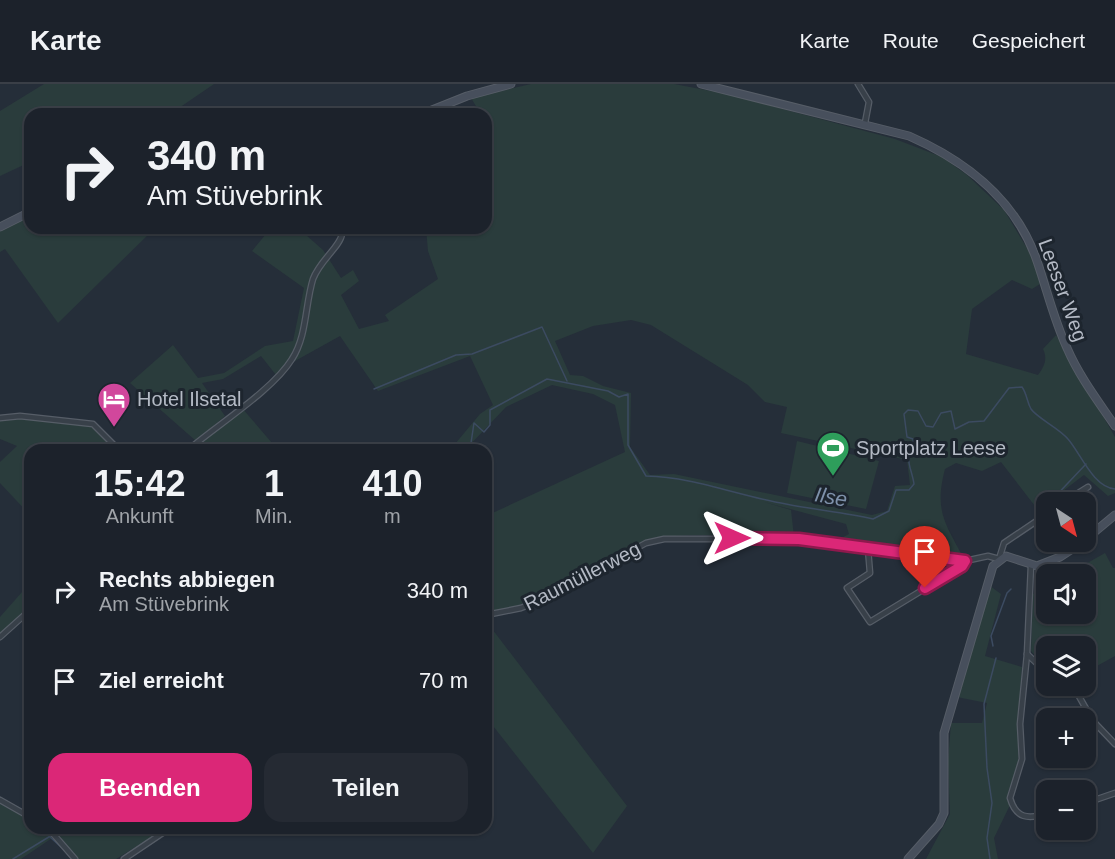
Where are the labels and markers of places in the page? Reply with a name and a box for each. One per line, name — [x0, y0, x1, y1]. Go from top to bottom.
hotel icon: Hotel Ilsetal — [96, 381, 132, 428]
place label: Hotel Ilsetal — [137, 388, 242, 410]
sports icon: Sportplatz Leese — [815, 430, 851, 477]
place label: Sportplatz Leese — [856, 437, 1006, 459]
pin — [899, 526, 950, 588]

